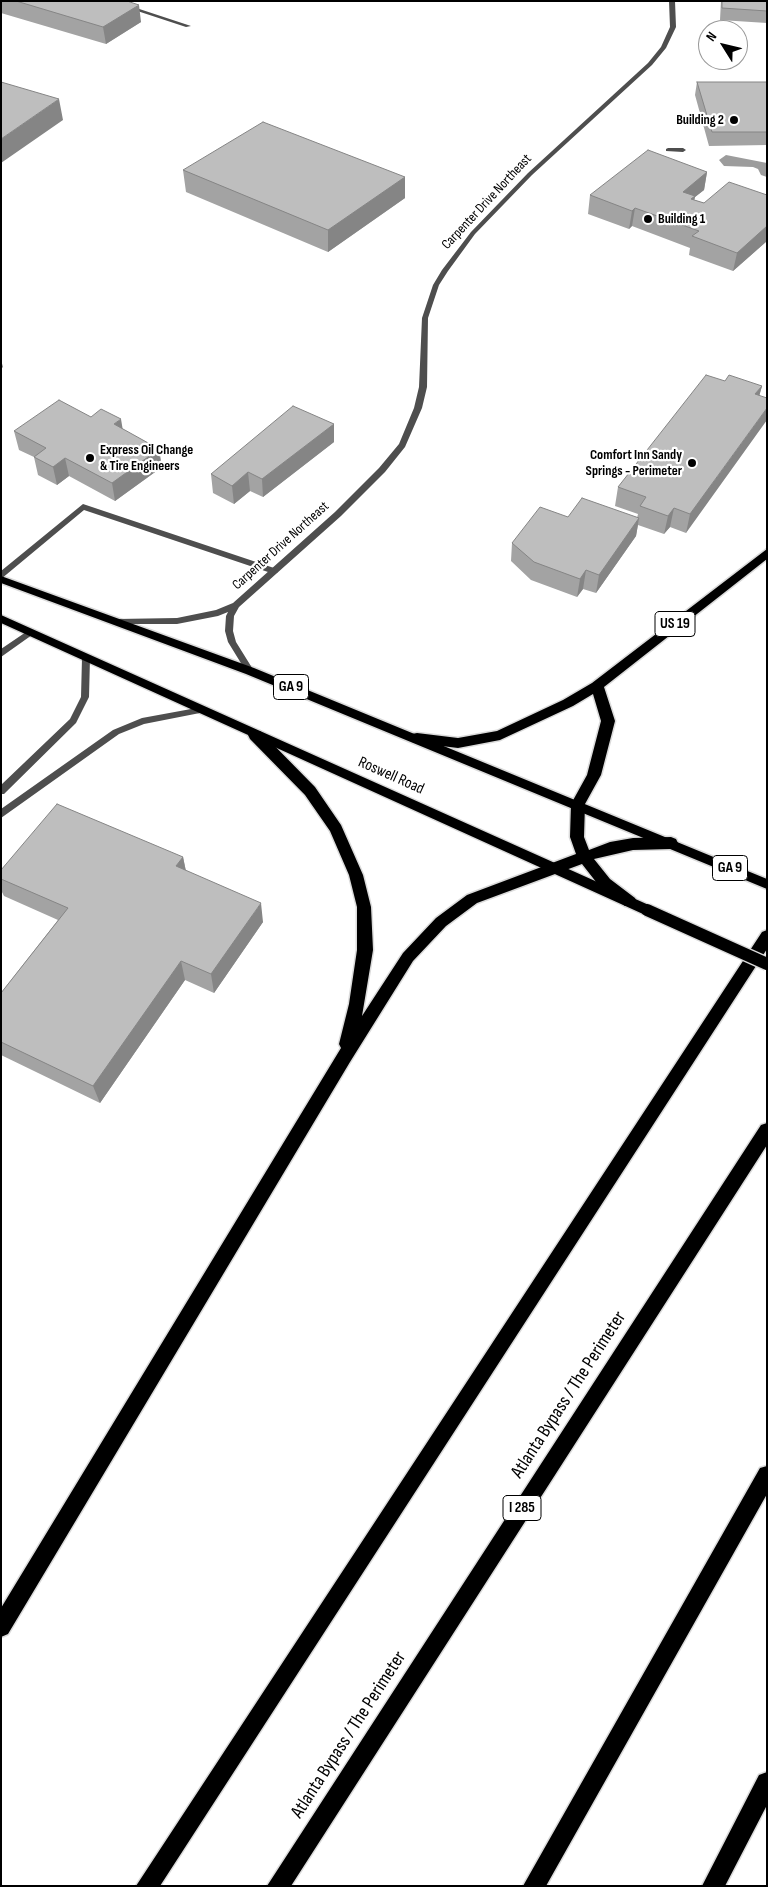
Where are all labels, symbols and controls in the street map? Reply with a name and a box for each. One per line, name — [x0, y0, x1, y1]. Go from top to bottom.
north arrow — [698, 20, 748, 70]
text: N — [702, 28, 720, 45]
place label: Building 2 — [676, 112, 724, 128]
marker: Building 2 — [728, 114, 740, 126]
street label: Carpenter Drive Northeast — [439, 151, 535, 253]
place label: Building 1 — [658, 211, 705, 227]
marker: Building 1 — [642, 213, 654, 225]
place label: Express Oil Change & Tire Engineers — [100, 442, 193, 474]
place label: Comfort Inn Sandy Springs - Perimeter — [586, 447, 682, 480]
marker: Express Oil Change & Tire Engineers — [84, 452, 96, 464]
marker: Comfort Inn Sandy Springs - Perimeter — [686, 457, 698, 469]
street label: Carpenter Drive Northeast — [229, 498, 333, 594]
road number: US 19 — [655, 612, 695, 636]
road number: GA 9 — [274, 674, 308, 700]
street label: Roswell Road — [355, 753, 427, 799]
road number: GA 9 — [712, 856, 748, 880]
street label: Atlanta Bypass / The Perimeter — [506, 1307, 632, 1483]
road number: I 285 — [503, 1496, 541, 1520]
street label: Atlanta Bypass / The Perimeter — [286, 1647, 412, 1823]

